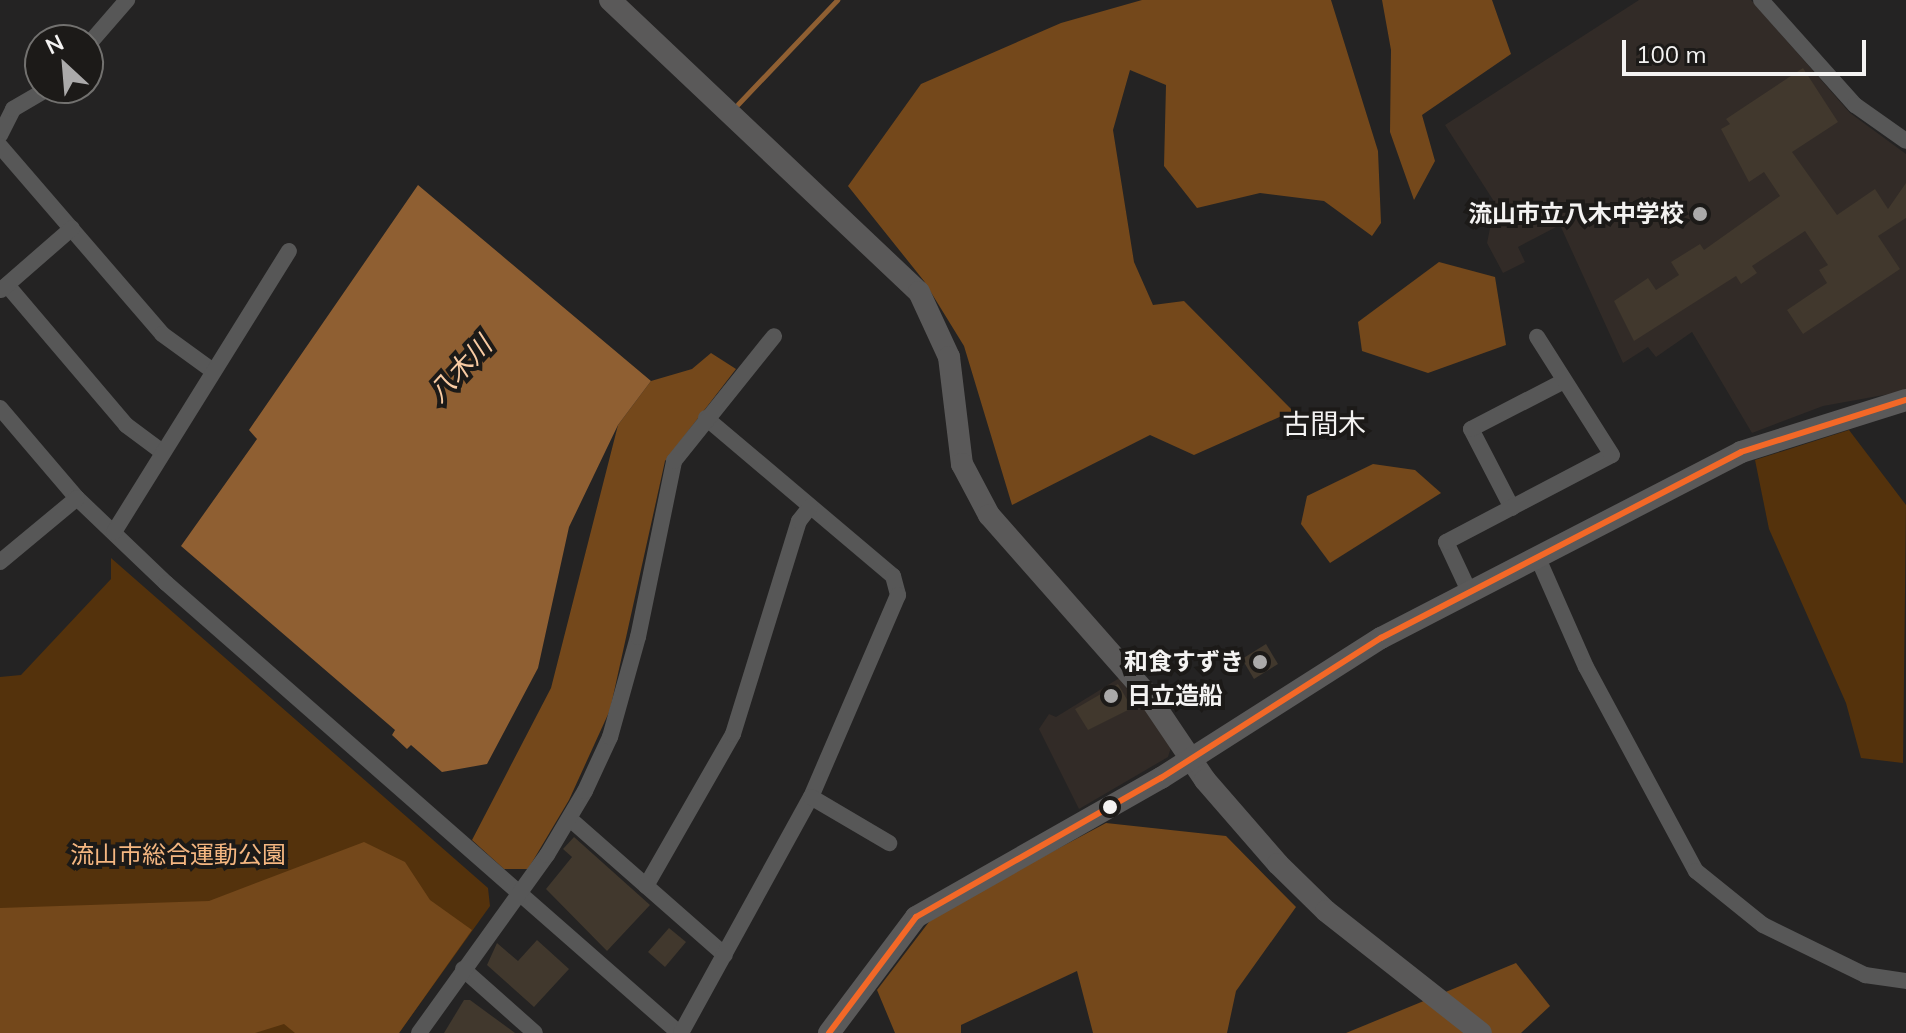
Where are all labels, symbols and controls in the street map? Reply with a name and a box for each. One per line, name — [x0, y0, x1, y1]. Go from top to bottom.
north arrow — [24, 24, 104, 104]
scale bar — [1626, 24, 1870, 74]
text: N — [41, 28, 68, 60]
text: 100 m — [1636, 39, 1707, 69]
place label: 流山市立八木中学校 — [1468, 200, 1684, 228]
marker: 流山市立八木中学校 — [1691, 205, 1709, 223]
water label: 八木川 — [422, 330, 498, 408]
district label: 古間木 — [1282, 407, 1366, 441]
place label: 和食すずき — [1124, 648, 1244, 676]
marker: 和食すずき — [1251, 653, 1269, 671]
place label: 日立造船 — [1127, 682, 1223, 710]
marker: 日立造船 — [1102, 687, 1120, 705]
unlabelled marker — [1102, 799, 1118, 815]
park label: 流山市総合運動公園 — [70, 841, 286, 869]

